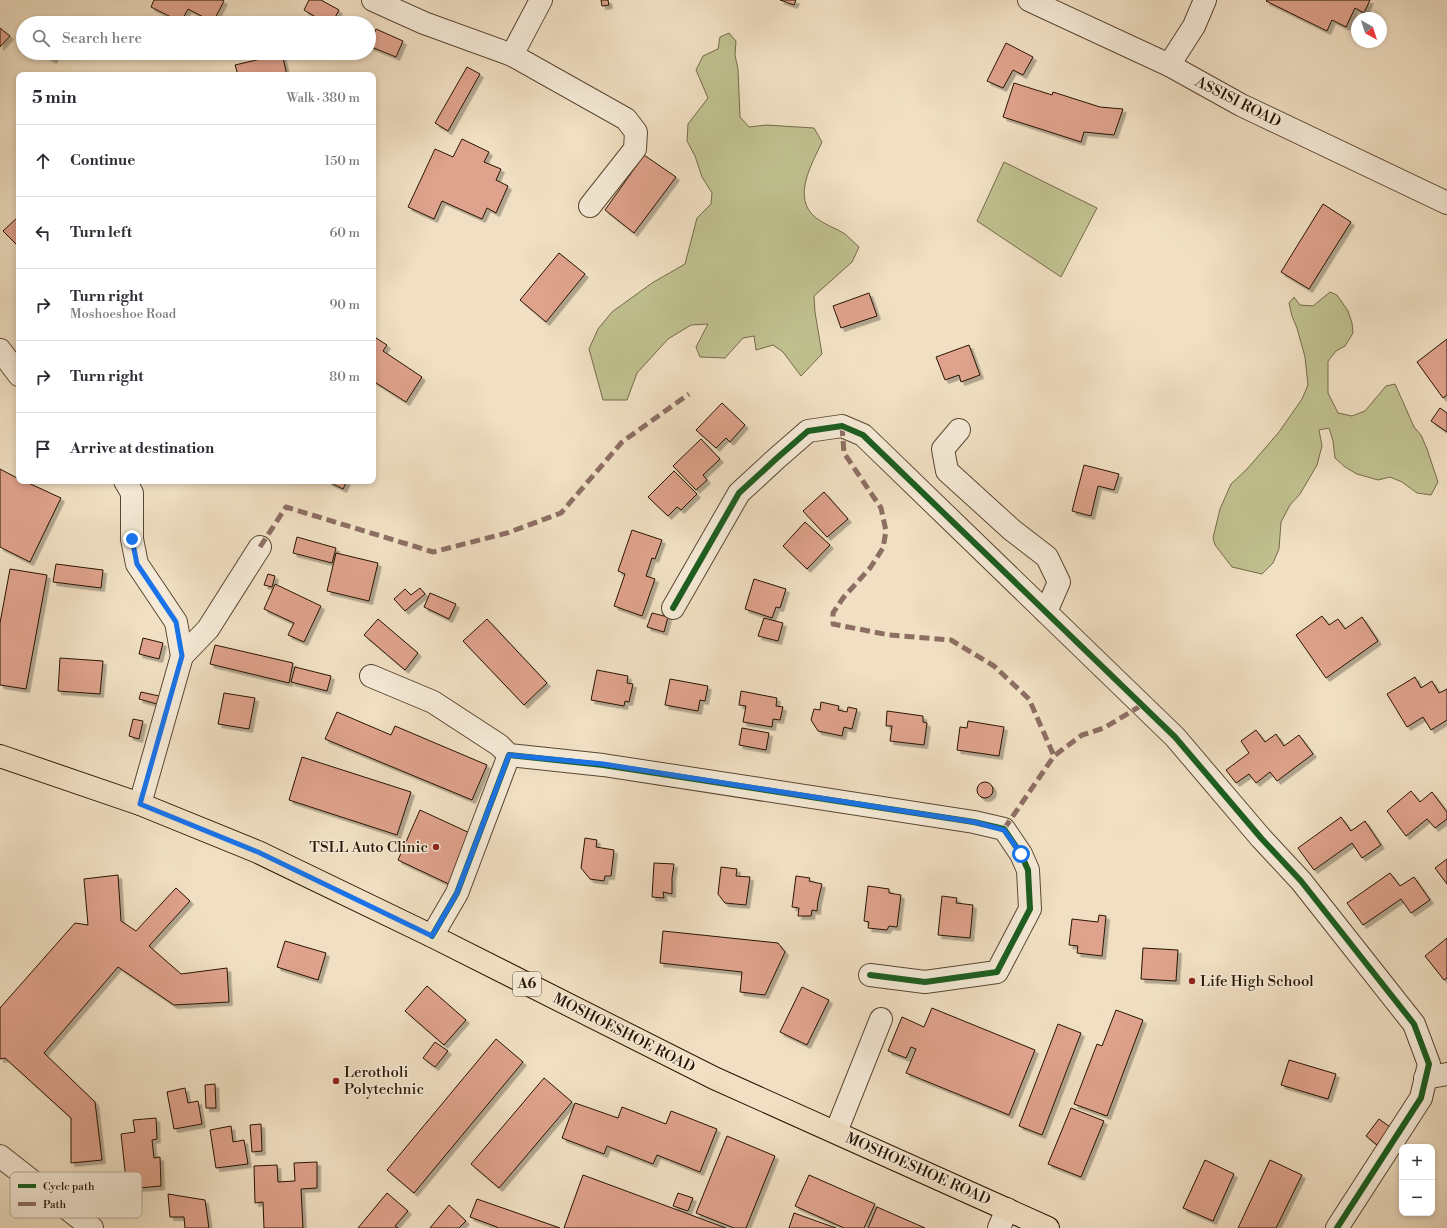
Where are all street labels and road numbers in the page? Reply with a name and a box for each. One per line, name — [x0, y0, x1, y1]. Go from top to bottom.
street label: ASSISI ROAD — [1191, 72, 1284, 132]
road number: A6 — [513, 972, 541, 996]
street label: MOSHOESHOE ROAD — [550, 989, 698, 1077]
street label: MOSHOESHOE ROAD — [843, 1128, 993, 1210]

